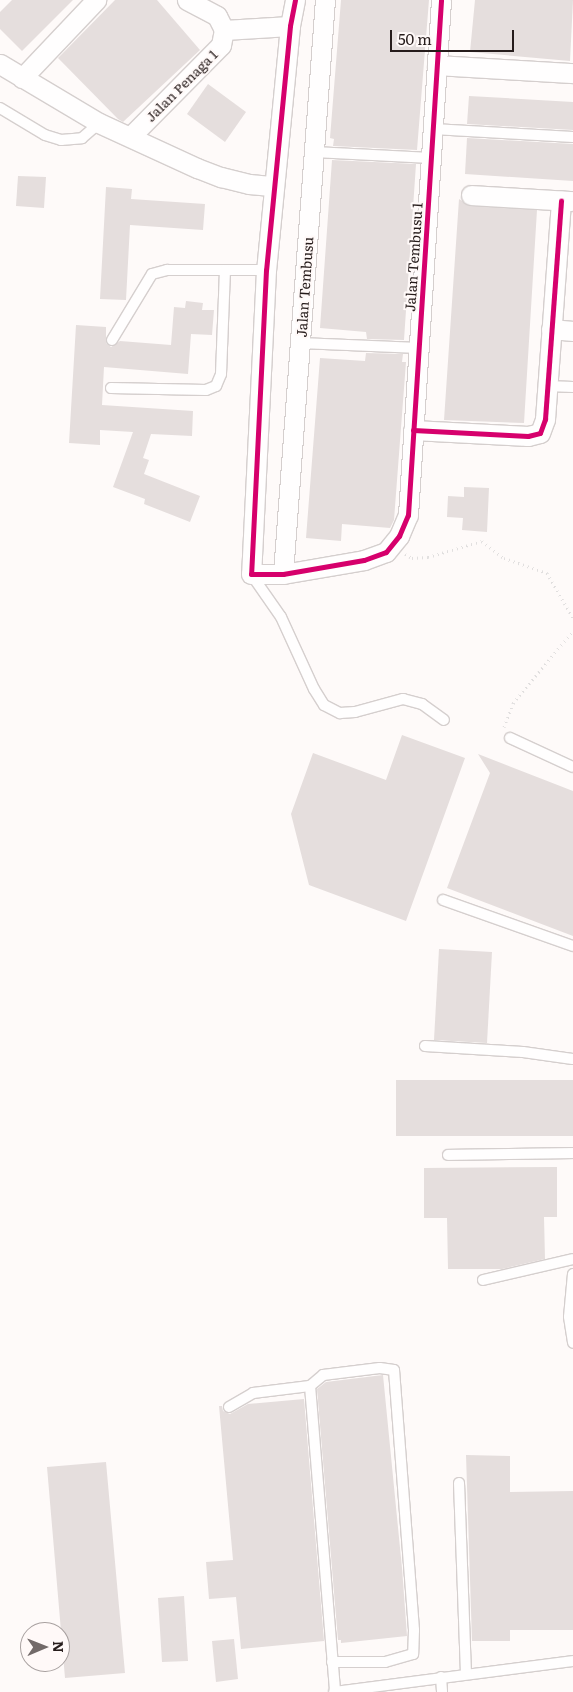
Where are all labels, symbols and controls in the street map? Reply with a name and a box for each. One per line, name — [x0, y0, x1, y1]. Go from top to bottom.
scale bar — [393, 20, 517, 52]
text: 50 m — [398, 27, 432, 50]
street label: Jalan Penaga 1 — [141, 45, 221, 125]
street label: Jalan Tembusu 1 — [401, 202, 425, 312]
street label: Jalan Tembusu — [292, 236, 316, 338]
north arrow — [20, 1622, 70, 1672]
text: N — [49, 1641, 69, 1653]

